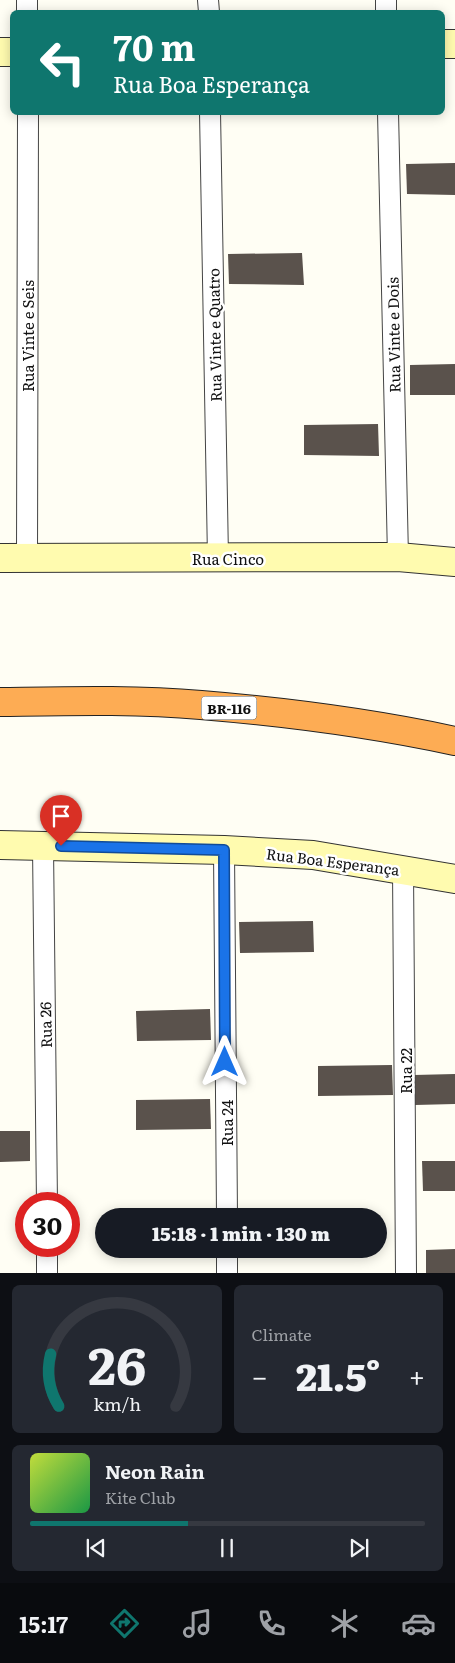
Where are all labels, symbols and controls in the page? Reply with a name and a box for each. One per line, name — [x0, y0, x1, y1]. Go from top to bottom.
text: 70 m — [113, 20, 195, 72]
icon: left — [30, 30, 95, 95]
text: Rua Boa Esperança — [113, 67, 310, 100]
street label: Rua Vinte e Quatro — [201, 268, 227, 402]
street label: Rua Vinte e Dois — [380, 277, 406, 393]
street label: Rua Vinte e Seis — [16, 280, 39, 392]
street label: Rua Cinco — [192, 547, 264, 570]
road number: BR-116 — [202, 696, 256, 720]
pin — [40, 795, 82, 846]
icon: arrive — [47, 802, 75, 830]
street label: Rua Boa Esperança — [265, 841, 402, 881]
street label: Rua 26 — [33, 1002, 57, 1048]
position arrow — [198, 1035, 250, 1087]
street label: Rua 22 — [394, 1048, 417, 1094]
street label: Rua 24 — [215, 1100, 238, 1146]
speed limit sign: 30 — [15, 1192, 80, 1257]
text: 15:18 · 1 min · 130 m — [152, 1219, 330, 1247]
text: Climate — [252, 1322, 312, 1346]
text: 26 — [88, 1324, 146, 1401]
text: 21.5° — [296, 1346, 381, 1403]
text: − — [252, 1354, 268, 1396]
text: + — [409, 1354, 425, 1396]
text: km/h — [93, 1390, 141, 1417]
text: Neon Rain — [105, 1457, 205, 1485]
text: Kite Club — [105, 1485, 176, 1509]
icon: previous — [82, 1534, 110, 1562]
icon: pause — [213, 1534, 241, 1562]
icon: next — [345, 1534, 373, 1562]
icon: directions — [107, 1606, 142, 1641]
icon: music — [180, 1606, 215, 1641]
icon: phone — [254, 1606, 289, 1641]
icon: climate — [327, 1606, 362, 1641]
icon: car — [401, 1606, 436, 1641]
text: 15:17 — [19, 1607, 68, 1640]

